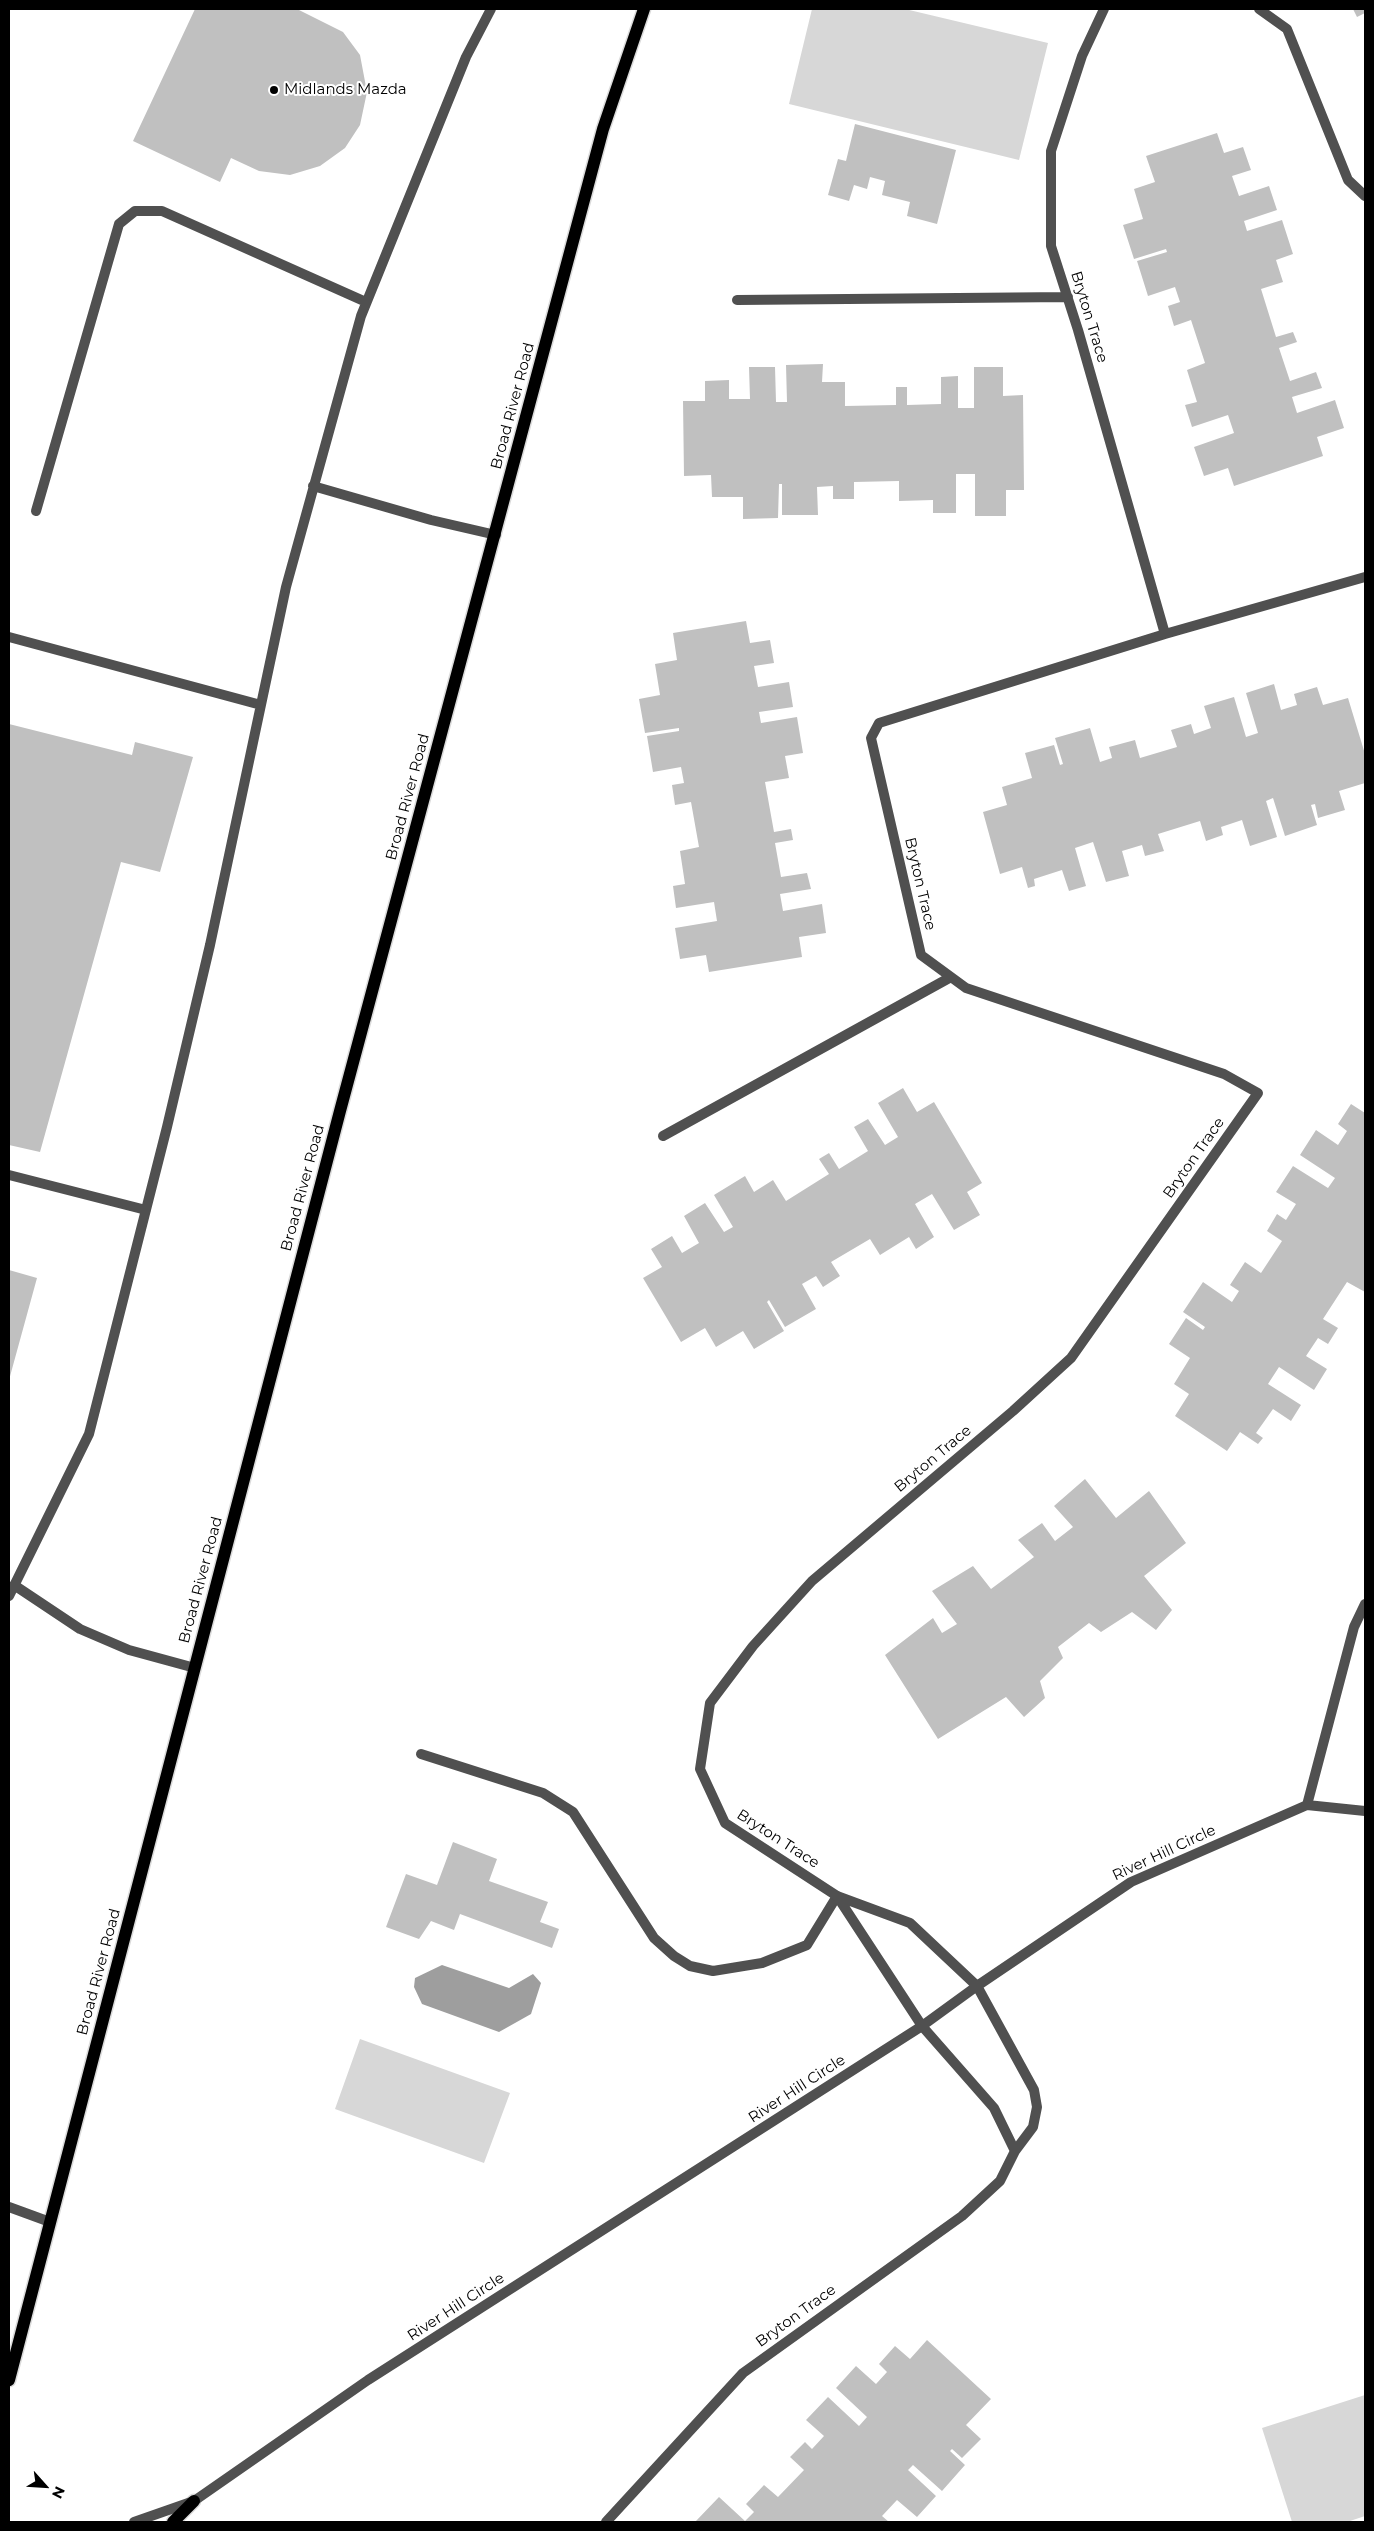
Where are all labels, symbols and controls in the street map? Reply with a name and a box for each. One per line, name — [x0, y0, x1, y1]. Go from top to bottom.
place label: Midlands Mazda — [284, 81, 407, 99]
marker: Midlands Mazda — [268, 84, 280, 96]
street label: Bryton Trace — [1067, 269, 1111, 365]
street label: Broad River Road — [487, 341, 539, 471]
street label: Broad River Road — [382, 732, 434, 862]
street label: Bryton Trace — [901, 836, 939, 932]
street label: Bryton Trace — [1159, 1114, 1229, 1202]
street label: Broad River Road — [277, 1123, 329, 1253]
street label: Bryton Trace — [891, 1422, 975, 1496]
street label: Broad River Road — [175, 1515, 227, 1645]
street label: Bryton Trace — [733, 1806, 823, 1872]
street label: River Hill Circle — [1109, 1821, 1219, 1885]
street label: Broad River Road — [73, 1907, 125, 2037]
street label: River Hill Circle — [745, 2051, 849, 2127]
street label: River Hill Circle — [404, 2269, 508, 2345]
street label: Bryton Trace — [752, 2281, 840, 2351]
north arrow — [20, 2461, 70, 2511]
text: N — [48, 2484, 69, 2502]

